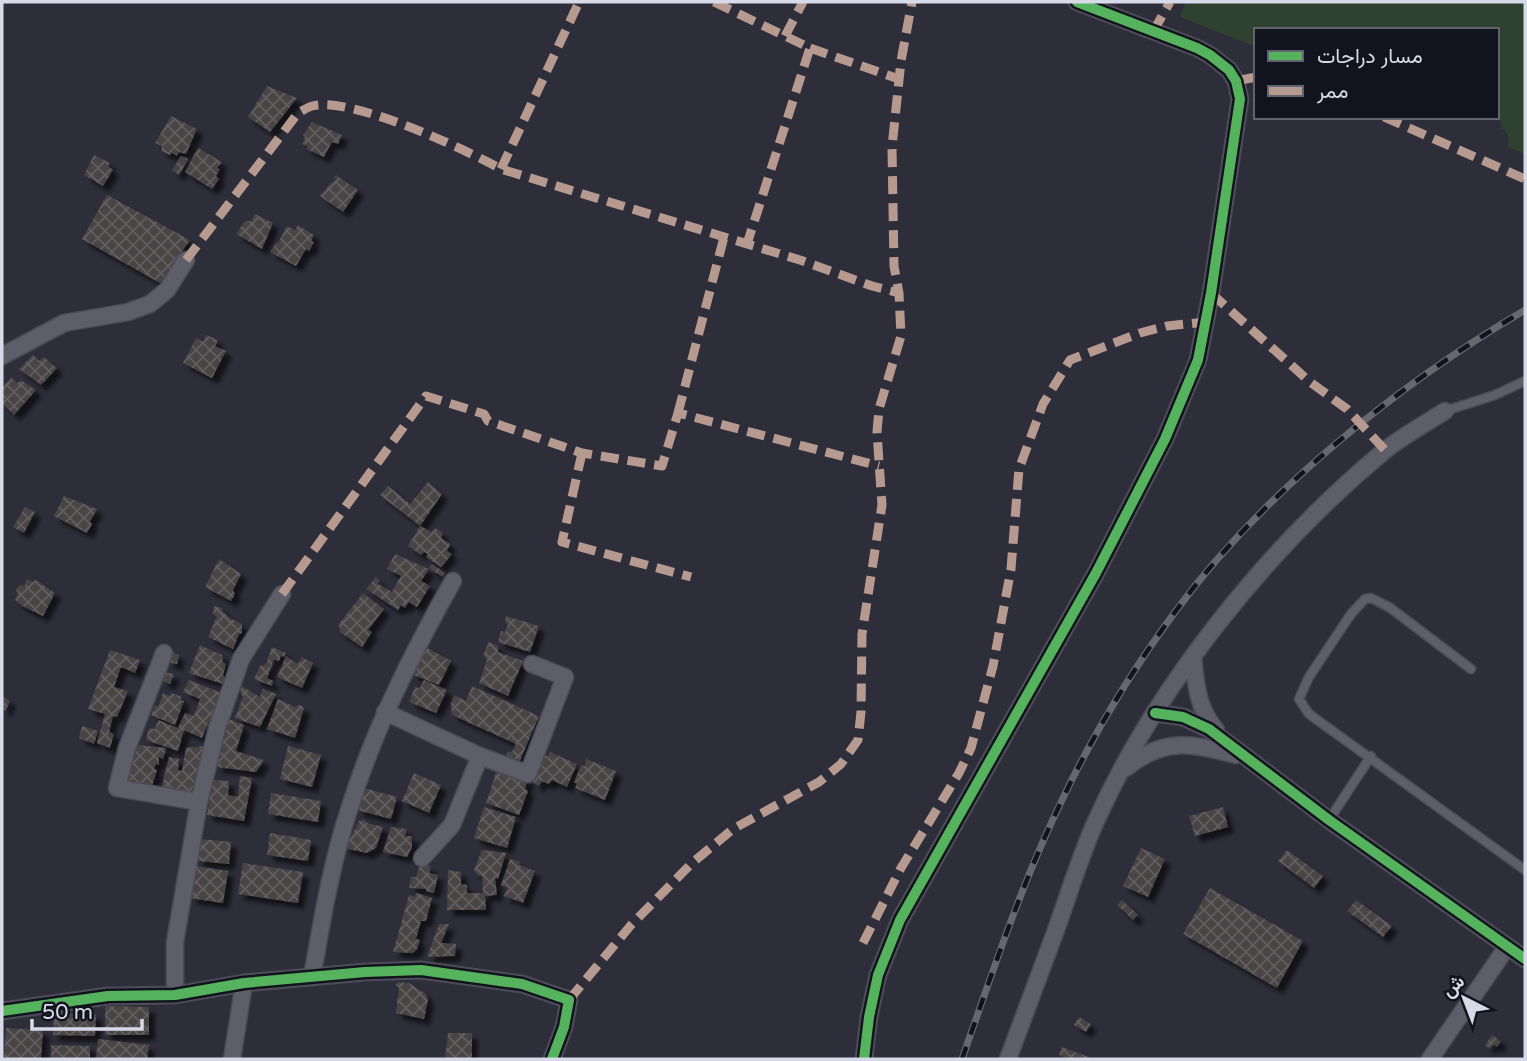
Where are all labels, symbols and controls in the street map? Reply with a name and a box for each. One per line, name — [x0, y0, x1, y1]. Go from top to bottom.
legend — [1254, 28, 1499, 119]
text: مسار دراجات — [1317, 44, 1423, 69]
text: ممر — [1316, 79, 1348, 104]
north arrow — [1429, 963, 1499, 1033]
text: ش — [1437, 970, 1469, 1002]
scale bar — [32, 988, 142, 1032]
text: 50 m — [42, 1000, 93, 1025]

